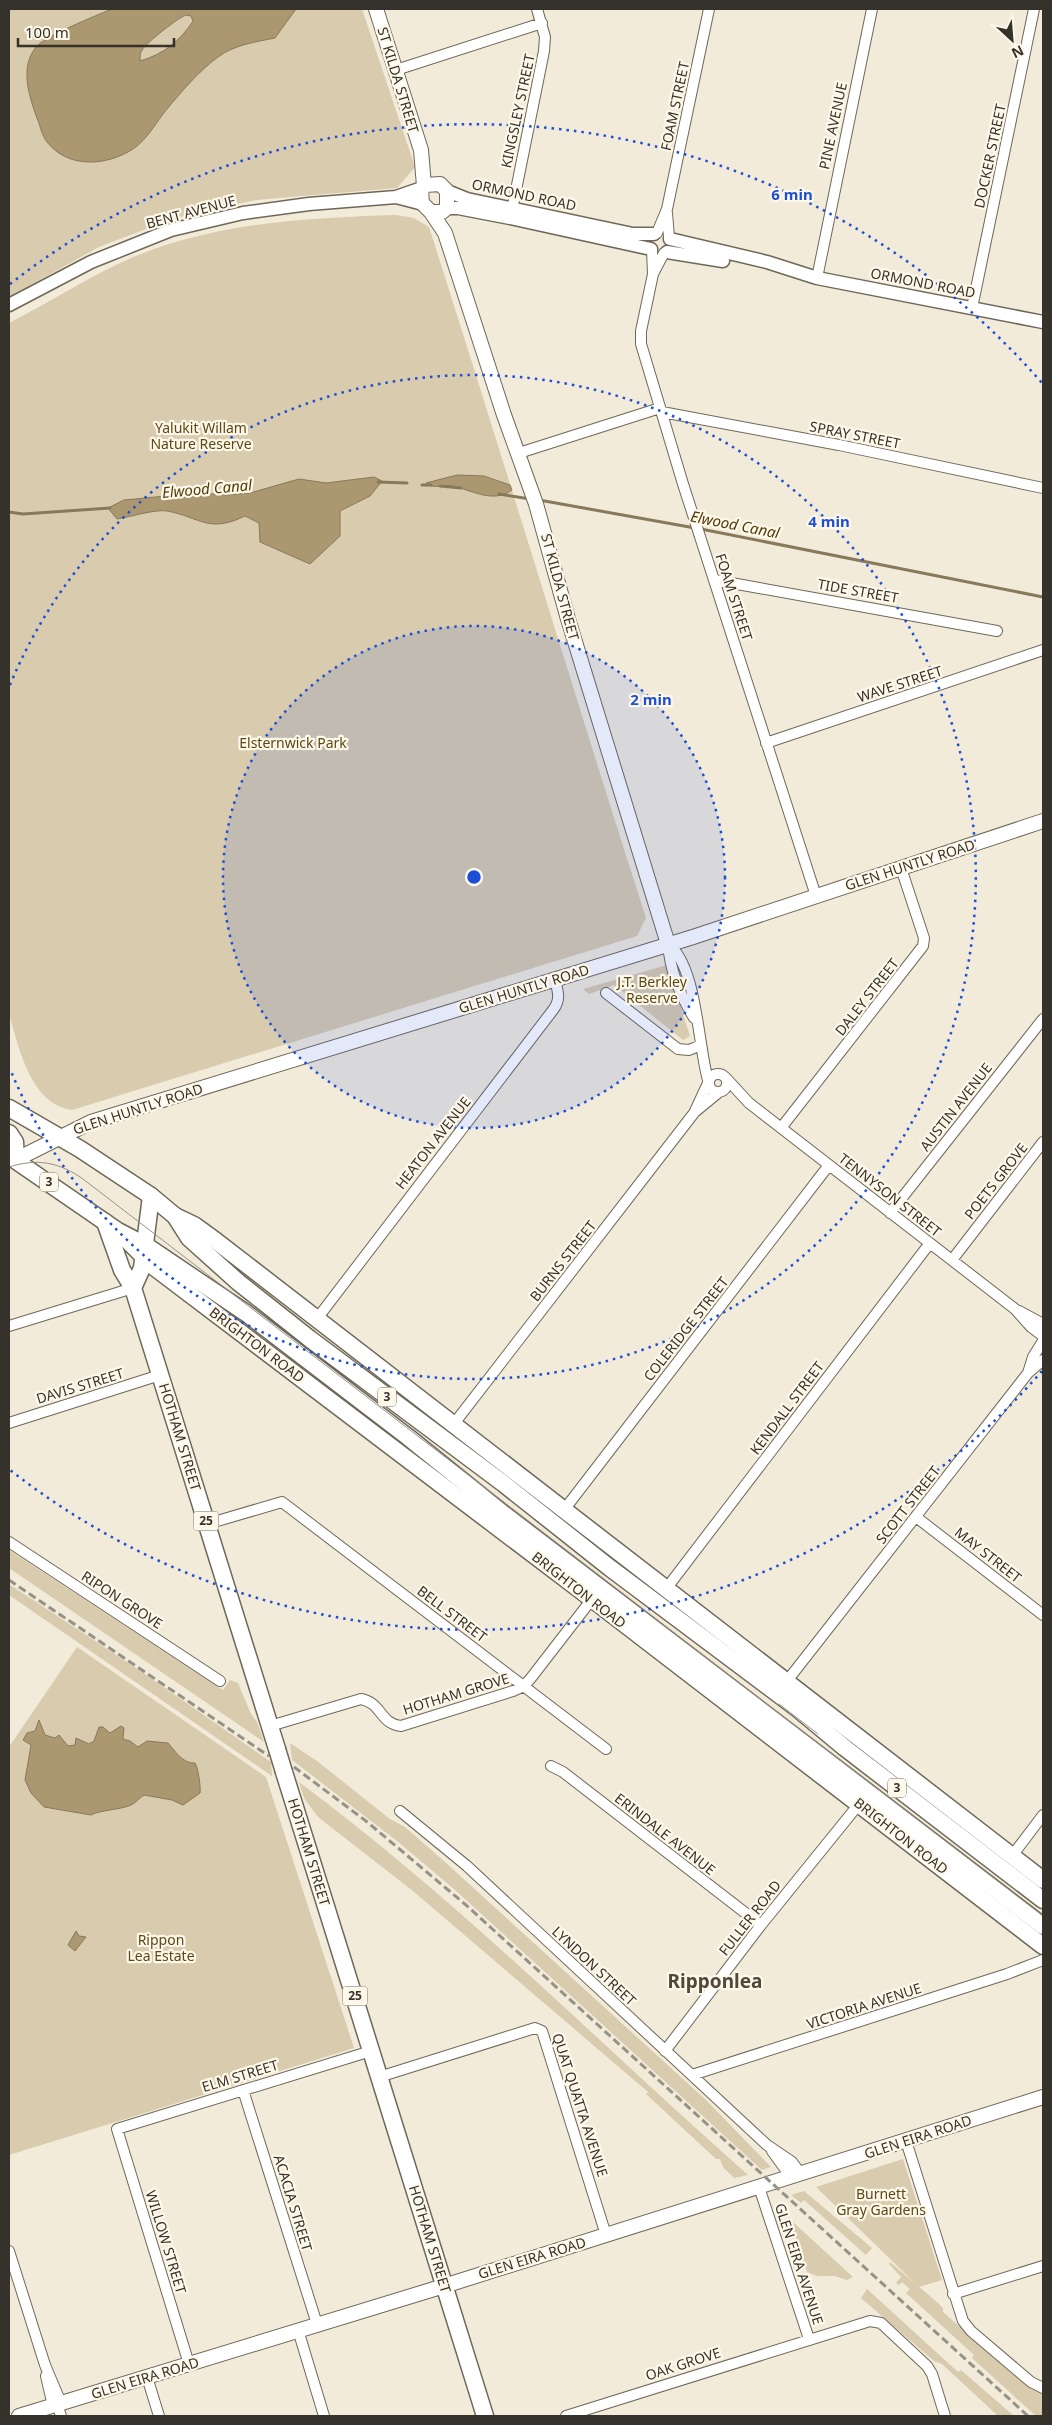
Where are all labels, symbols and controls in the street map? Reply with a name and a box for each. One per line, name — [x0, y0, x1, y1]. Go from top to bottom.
scale bar — [18, 15, 174, 47]
north arrow — [987, 15, 1037, 65]
text: 100 m — [25, 22, 69, 42]
street label: ST KILDA STREET — [373, 25, 424, 135]
text: N — [1009, 41, 1027, 63]
street label: KINGSLEY STREET — [496, 52, 539, 170]
street label: FOAM STREET — [656, 59, 693, 152]
street label: PINE AVENUE — [814, 81, 851, 171]
street label: DOCKER STREET — [969, 102, 1010, 210]
street label: ORMOND ROAD — [470, 174, 578, 215]
text: 6 min — [771, 184, 813, 204]
street label: BENT AVENUE — [144, 190, 238, 233]
street label: ORMOND ROAD — [869, 263, 977, 302]
street label: SPRAY STREET — [808, 416, 902, 453]
park label: Yalukit Willam Nature Reserve — [150, 418, 252, 453]
water label: Elwood Canal — [161, 474, 254, 502]
water label: Elwood Canal — [689, 506, 783, 543]
text: 4 min — [808, 511, 850, 531]
street label: ST KILDA STREET — [537, 531, 584, 643]
street label: FOAM STREET — [711, 551, 758, 643]
street label: TIDE STREET — [816, 574, 900, 607]
street label: WAVE STREET — [855, 661, 945, 706]
text: 2 min — [630, 689, 672, 709]
park label: Elsternwick Park — [239, 733, 347, 752]
street label: GLEN HUNTLY ROAD — [842, 835, 977, 895]
centre of rings — [465, 868, 483, 886]
street label: DALEY STREET — [830, 954, 903, 1039]
street label: GLEN HUNTLY ROAD — [456, 960, 591, 1017]
park label: J.T. Berkley Reserve — [615, 972, 688, 1007]
street label: AUSTIN AVENUE — [915, 1059, 996, 1155]
street label: GLEN HUNTLY ROAD — [70, 1079, 205, 1139]
street label: HEATON AVENUE — [391, 1093, 475, 1193]
street label: POETS GROVE — [960, 1139, 1031, 1223]
street label: TENNYSON STREET — [835, 1149, 946, 1241]
road number: 3 — [40, 1172, 58, 1192]
street label: BURNS STREET — [525, 1216, 600, 1305]
street label: COLERIDGE STREET — [639, 1272, 732, 1385]
street label: BRIGHTON ROAD — [206, 1303, 309, 1387]
street label: KENDALL STREET — [745, 1357, 828, 1458]
street label: DAVIS STREET — [34, 1363, 126, 1408]
street label: HOTHAM STREET — [155, 1381, 206, 1493]
road number: 3 — [378, 1388, 396, 1406]
street label: SCOTT STREET — [871, 1462, 944, 1547]
road number: 25 — [194, 1512, 218, 1530]
street label: MAY STREET — [951, 1523, 1026, 1587]
street label: BRIGHTON ROAD — [528, 1547, 630, 1632]
street label: RIPON GROVE — [78, 1566, 166, 1633]
street label: BELL STREET — [414, 1581, 491, 1646]
street label: HOTHAM GROVE — [400, 1668, 511, 1719]
road number: 3 — [888, 1779, 906, 1798]
street label: ERINDALE AVENUE — [611, 1788, 720, 1879]
street label: BRIGHTON ROAD — [850, 1793, 952, 1878]
street label: HOTHAM STREET — [284, 1796, 335, 1908]
street label: FULLER ROAD — [714, 1876, 785, 1959]
street label: LYNDON STREET — [548, 1922, 641, 2010]
park label: Rippon Lea Estate — [127, 1930, 195, 1965]
district label: Ripponlea — [668, 1968, 762, 1994]
street label: VICTORIA AVENUE — [804, 1978, 924, 2033]
road number: 25 — [342, 1986, 368, 2005]
street label: QUAT QUATTA AVENUE — [548, 2031, 613, 2179]
street label: ELM STREET — [199, 2055, 281, 2096]
street label: GLEN EIRA ROAD — [862, 2110, 974, 2163]
street label: ACACIA STREET — [270, 2152, 317, 2254]
street label: HOTHAM STREET — [405, 2183, 456, 2295]
park label: Burnett Gray Gardens — [836, 2184, 926, 2219]
street label: WILLOW STREET — [142, 2188, 191, 2296]
street label: GLEN EIRA AVENUE — [771, 2201, 828, 2327]
street label: GLEN EIRA ROAD — [476, 2232, 588, 2283]
street label: OAK GROVE — [643, 2342, 723, 2385]
street label: GLEN EIRA ROAD — [89, 2352, 201, 2403]

